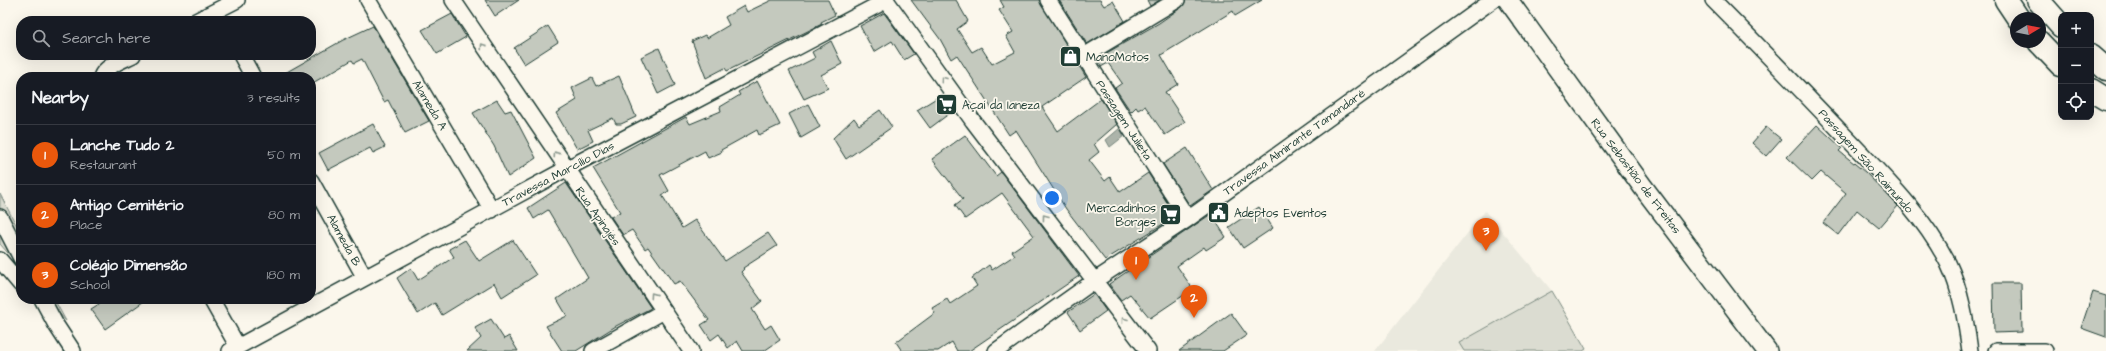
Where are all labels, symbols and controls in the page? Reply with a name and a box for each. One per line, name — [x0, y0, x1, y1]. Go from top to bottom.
north arrow — [2010, 12, 2046, 48]
map controls — [2058, 12, 2094, 120]
button: + — [2058, 12, 2094, 48]
search box — [16, 16, 316, 60]
icon: search — [30, 27, 52, 49]
text: Search here — [62, 28, 151, 49]
one-way arrow — [481, 43, 488, 50]
shop icon: ManoMotos — [1057, 44, 1083, 70]
button: − — [2058, 48, 2094, 84]
place label: ManoMotos — [1086, 49, 1149, 66]
one-way arrow — [941, 76, 948, 83]
street label: Alameda A — [408, 77, 452, 134]
street label: Passagem Julieta — [1090, 77, 1156, 164]
button: locate — [2058, 84, 2094, 120]
street label: Travessa Almirante Tamandaré — [1220, 85, 1369, 200]
text: Nearby — [32, 86, 89, 110]
text: 3 results — [247, 89, 300, 107]
supermarket icon: Açaí da Ianeza — [934, 92, 960, 118]
place label: Açaí da Ianeza — [962, 97, 1040, 114]
street label: Passagem São Raimundo — [1813, 106, 1917, 218]
street label: Rua Sebastião de Freitas — [1586, 115, 1685, 238]
text: Lanche Tudo 2 — [70, 135, 174, 156]
street label: Travessa Marcílio Dias — [499, 138, 617, 211]
text: 1 — [44, 146, 46, 164]
text: 50 m — [267, 146, 300, 164]
one-way arrow — [554, 151, 561, 158]
text: Restaurant — [70, 156, 137, 174]
street label: Rua Apinajés — [571, 183, 624, 249]
your location — [1042, 188, 1062, 208]
text: Antigo Cemitério — [70, 195, 183, 216]
place label: Mercadinhos Borges — [1087, 200, 1156, 232]
public building icon: Adeptos Eventos — [1205, 200, 1231, 226]
supermarket icon: Mercadinhos Borges — [1158, 202, 1184, 228]
place label: Adeptos Eventos — [1234, 205, 1327, 222]
text: 2 — [41, 206, 49, 224]
text: 80 m — [268, 206, 300, 224]
street label: Alameda B — [322, 211, 365, 270]
one-way arrow — [1043, 214, 1050, 221]
text: Place — [70, 216, 102, 234]
pin: 3 — [1473, 218, 1499, 251]
pin: 1 — [1123, 247, 1149, 280]
text: Colégio Dimensão — [70, 255, 187, 276]
text: 3 — [42, 266, 48, 284]
text: 180 m — [266, 266, 300, 284]
text: School — [70, 276, 110, 294]
pin: 2 — [1181, 285, 1207, 318]
one-way arrow — [651, 293, 658, 300]
one-way arrow — [1122, 317, 1129, 324]

